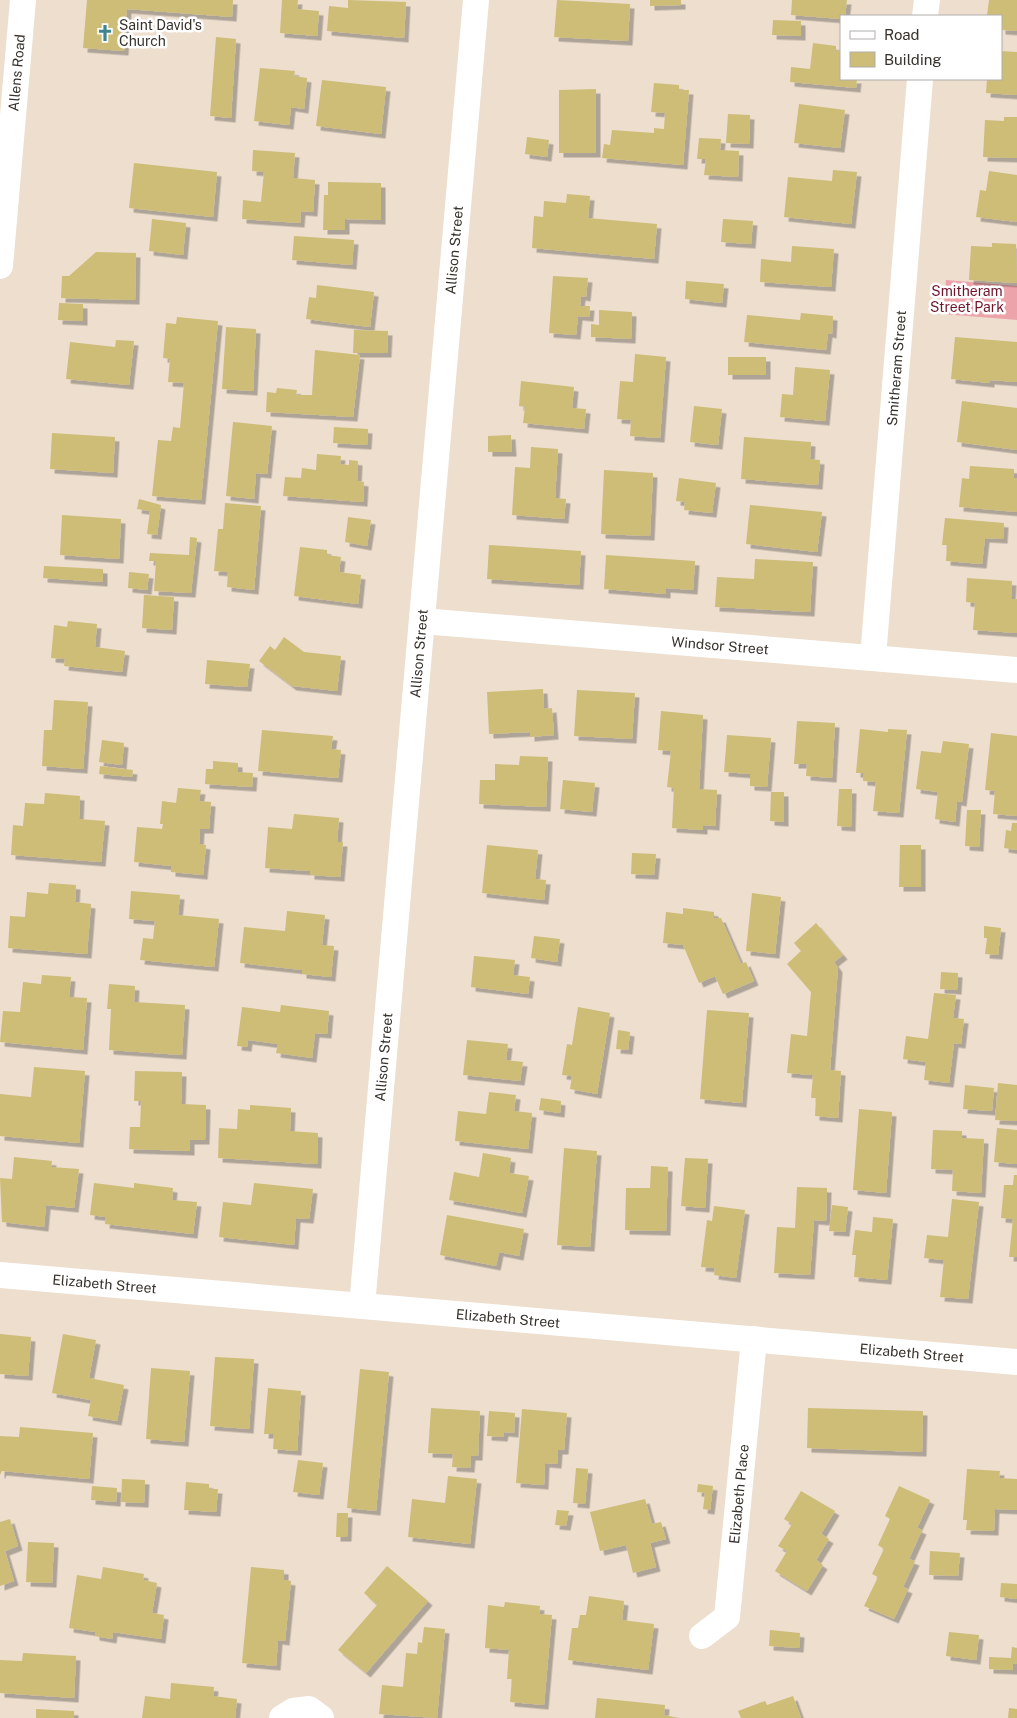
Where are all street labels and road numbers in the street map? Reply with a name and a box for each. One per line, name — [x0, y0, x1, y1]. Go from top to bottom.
street label: Allens Road — [5, 33, 28, 112]
street label: Allison Street — [442, 205, 466, 295]
street label: Smitheram Street — [884, 310, 909, 426]
street label: Allison Street — [407, 608, 431, 699]
street label: Windsor Street — [670, 634, 770, 658]
street label: Allison Street — [372, 1012, 396, 1102]
street label: Elizabeth Street — [52, 1272, 157, 1296]
street label: Elizabeth Street — [455, 1306, 561, 1331]
street label: Elizabeth Street — [859, 1341, 964, 1365]
street label: Elizabeth Place — [726, 1443, 752, 1545]

